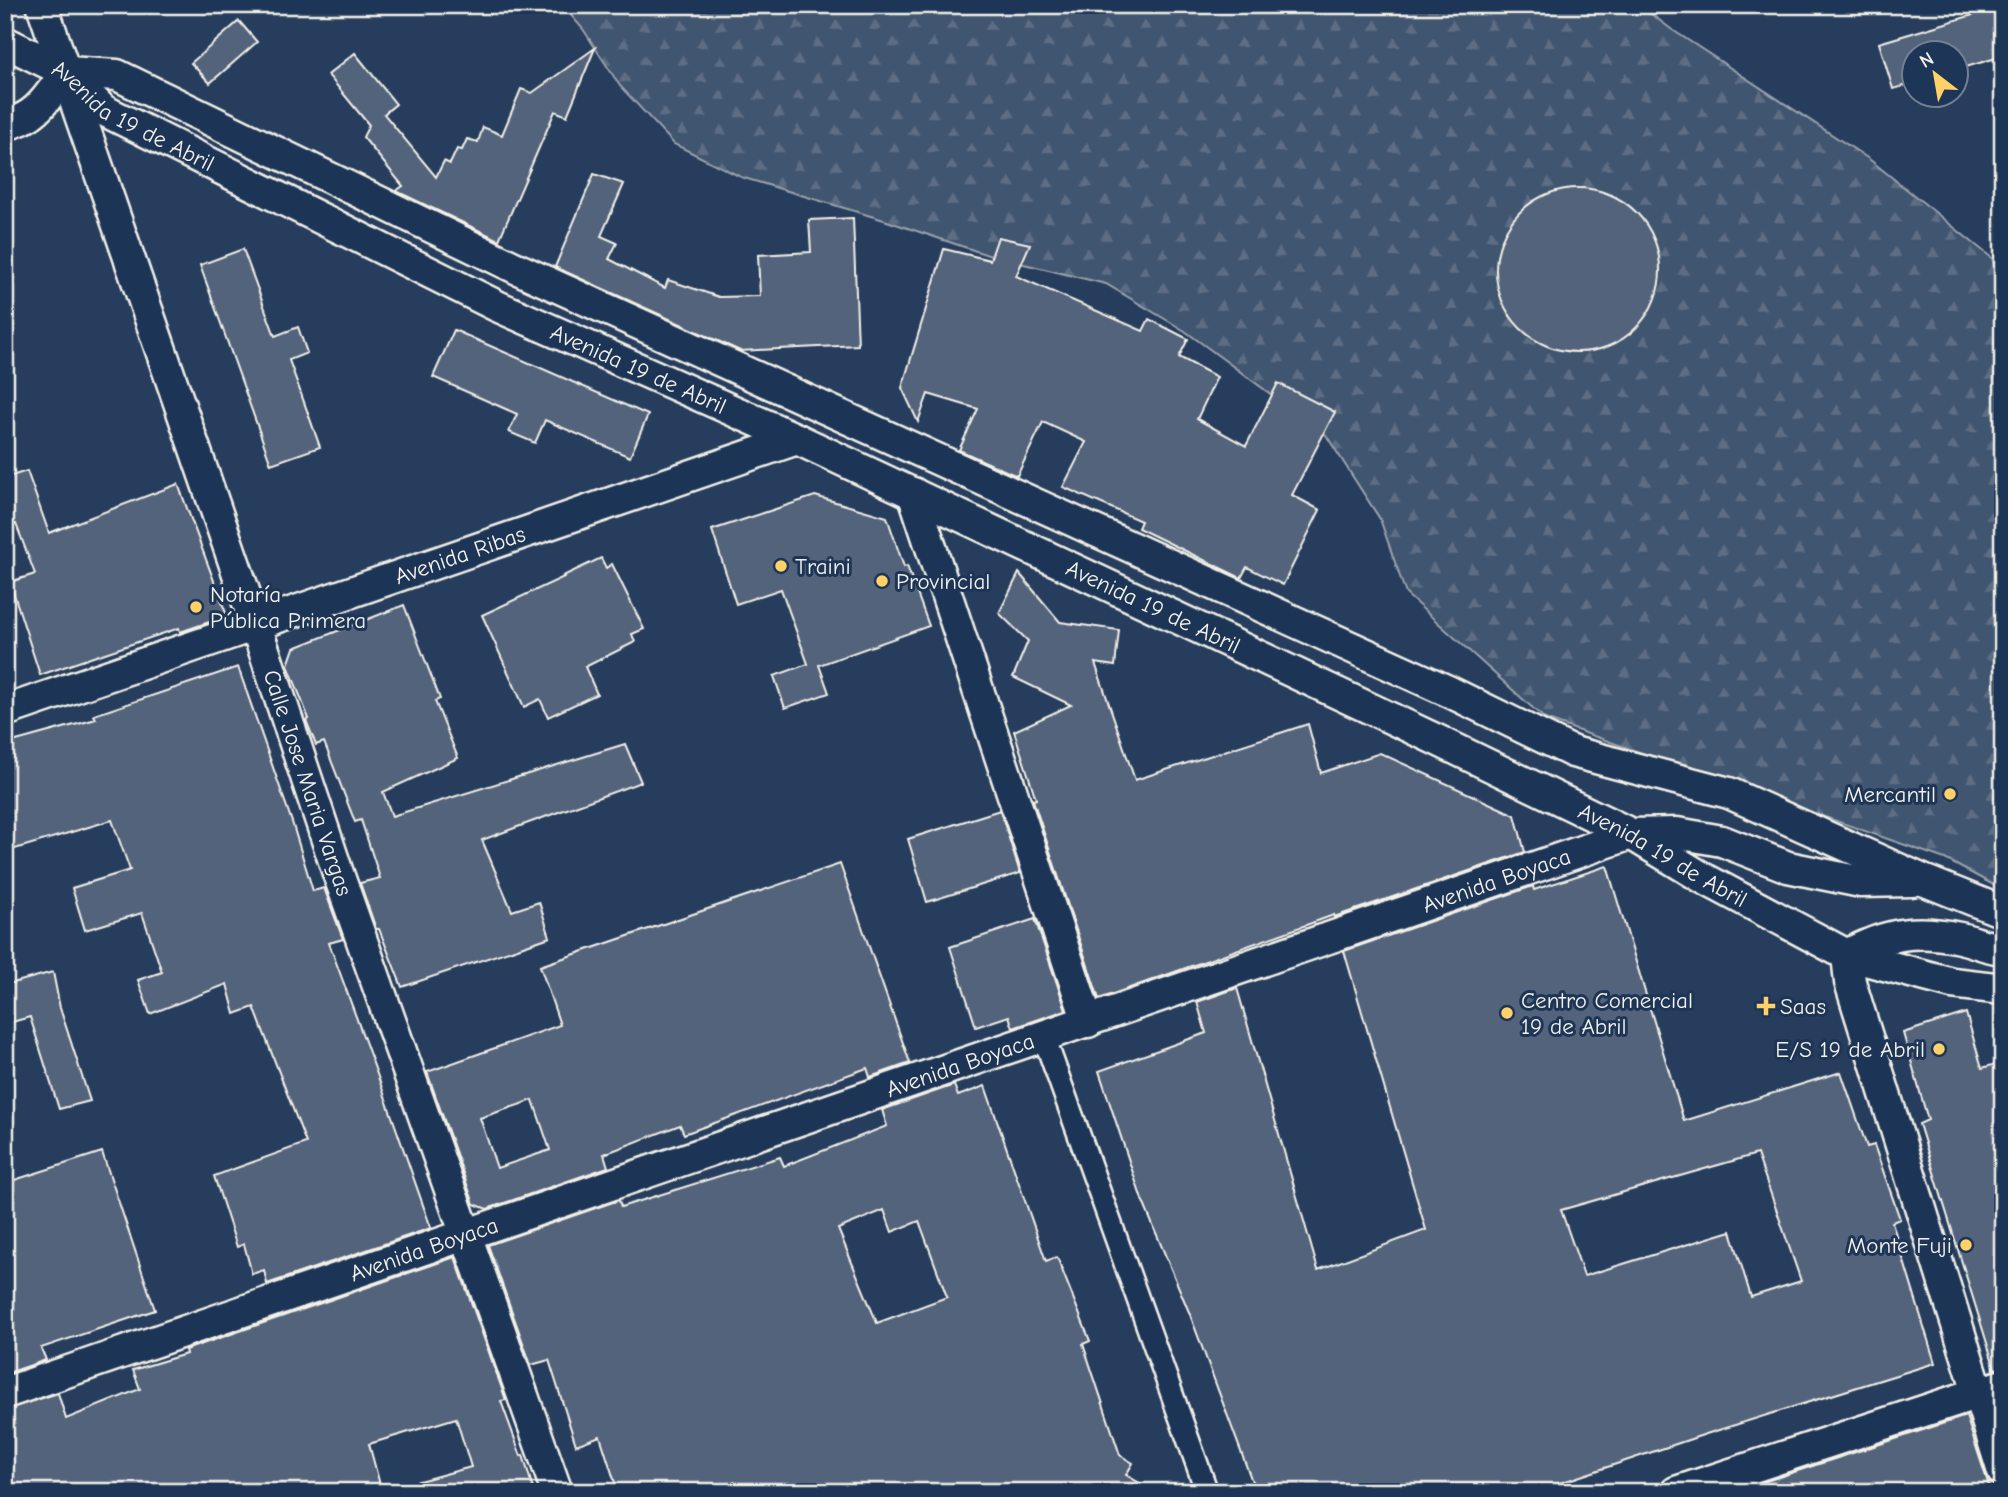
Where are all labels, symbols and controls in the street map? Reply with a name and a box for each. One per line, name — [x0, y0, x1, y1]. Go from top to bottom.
north arrow — [1899, 38, 1969, 108]
text: N — [1916, 48, 1938, 73]
street label: Avenida 19 de Abril — [48, 54, 219, 177]
street label: Avenida 19 de Abril — [547, 318, 731, 420]
street label: Avenida Ribas — [391, 520, 529, 590]
place label: Traini — [795, 553, 851, 580]
street label: Avenida 19 de Abril — [1062, 554, 1245, 659]
marker: Traini — [773, 558, 789, 574]
place label: Provincial — [896, 568, 990, 595]
marker: Provincial — [874, 573, 890, 589]
place label: Notaría Pública Primera — [210, 581, 366, 634]
marker: Notaría Pública Primera — [188, 599, 204, 615]
street label: Calle Jose Maria Vargas — [258, 666, 358, 899]
place label: Mercantil — [1844, 781, 1936, 808]
marker: Mercantil — [1942, 786, 1958, 802]
street label: Avenida 19 de Abril — [1574, 797, 1752, 913]
street label: Avenida Boyaca — [1419, 842, 1574, 918]
place label: Centro Comercial 19 de Abril — [1521, 987, 1693, 1040]
place label: Saas — [1780, 993, 1826, 1020]
marker: Saas — [1758, 998, 1774, 1014]
marker: Centro Comercial 19 de Abril — [1499, 1005, 1515, 1021]
street label: Avenida Boyaca — [882, 1027, 1038, 1103]
place label: E/S 19 de Abril — [1775, 1036, 1925, 1063]
marker: E/S 19 de Abril — [1931, 1041, 1947, 1057]
street label: Avenida Boyaca — [346, 1211, 502, 1287]
place label: Monte Fuji — [1847, 1232, 1952, 1259]
marker: Monte Fuji — [1958, 1237, 1974, 1253]

